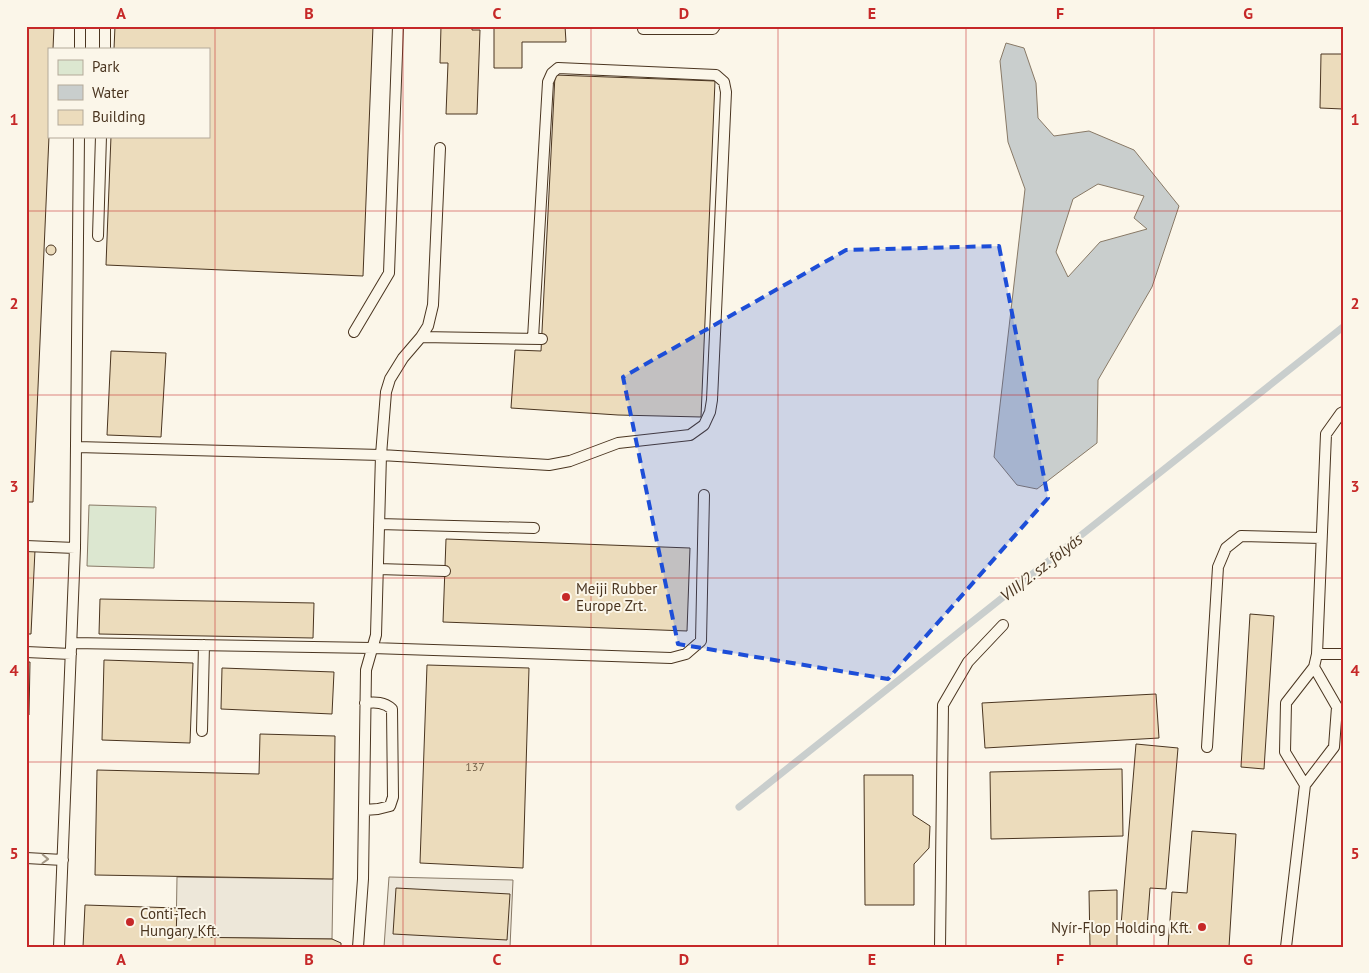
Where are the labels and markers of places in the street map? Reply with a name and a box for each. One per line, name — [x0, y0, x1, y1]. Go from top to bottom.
place label: Meiji Rubber Europe Zrt. — [576, 579, 657, 615]
marker: Meiji Rubber Europe Zrt. — [560, 591, 572, 603]
place label: Conti-Tech Hungary Kft. — [140, 904, 220, 940]
marker: Conti-Tech Hungary Kft. — [124, 916, 136, 928]
place label: Nyír-Flop Holding Kft. — [1051, 918, 1192, 937]
marker: Nyír-Flop Holding Kft. — [1196, 921, 1208, 933]

